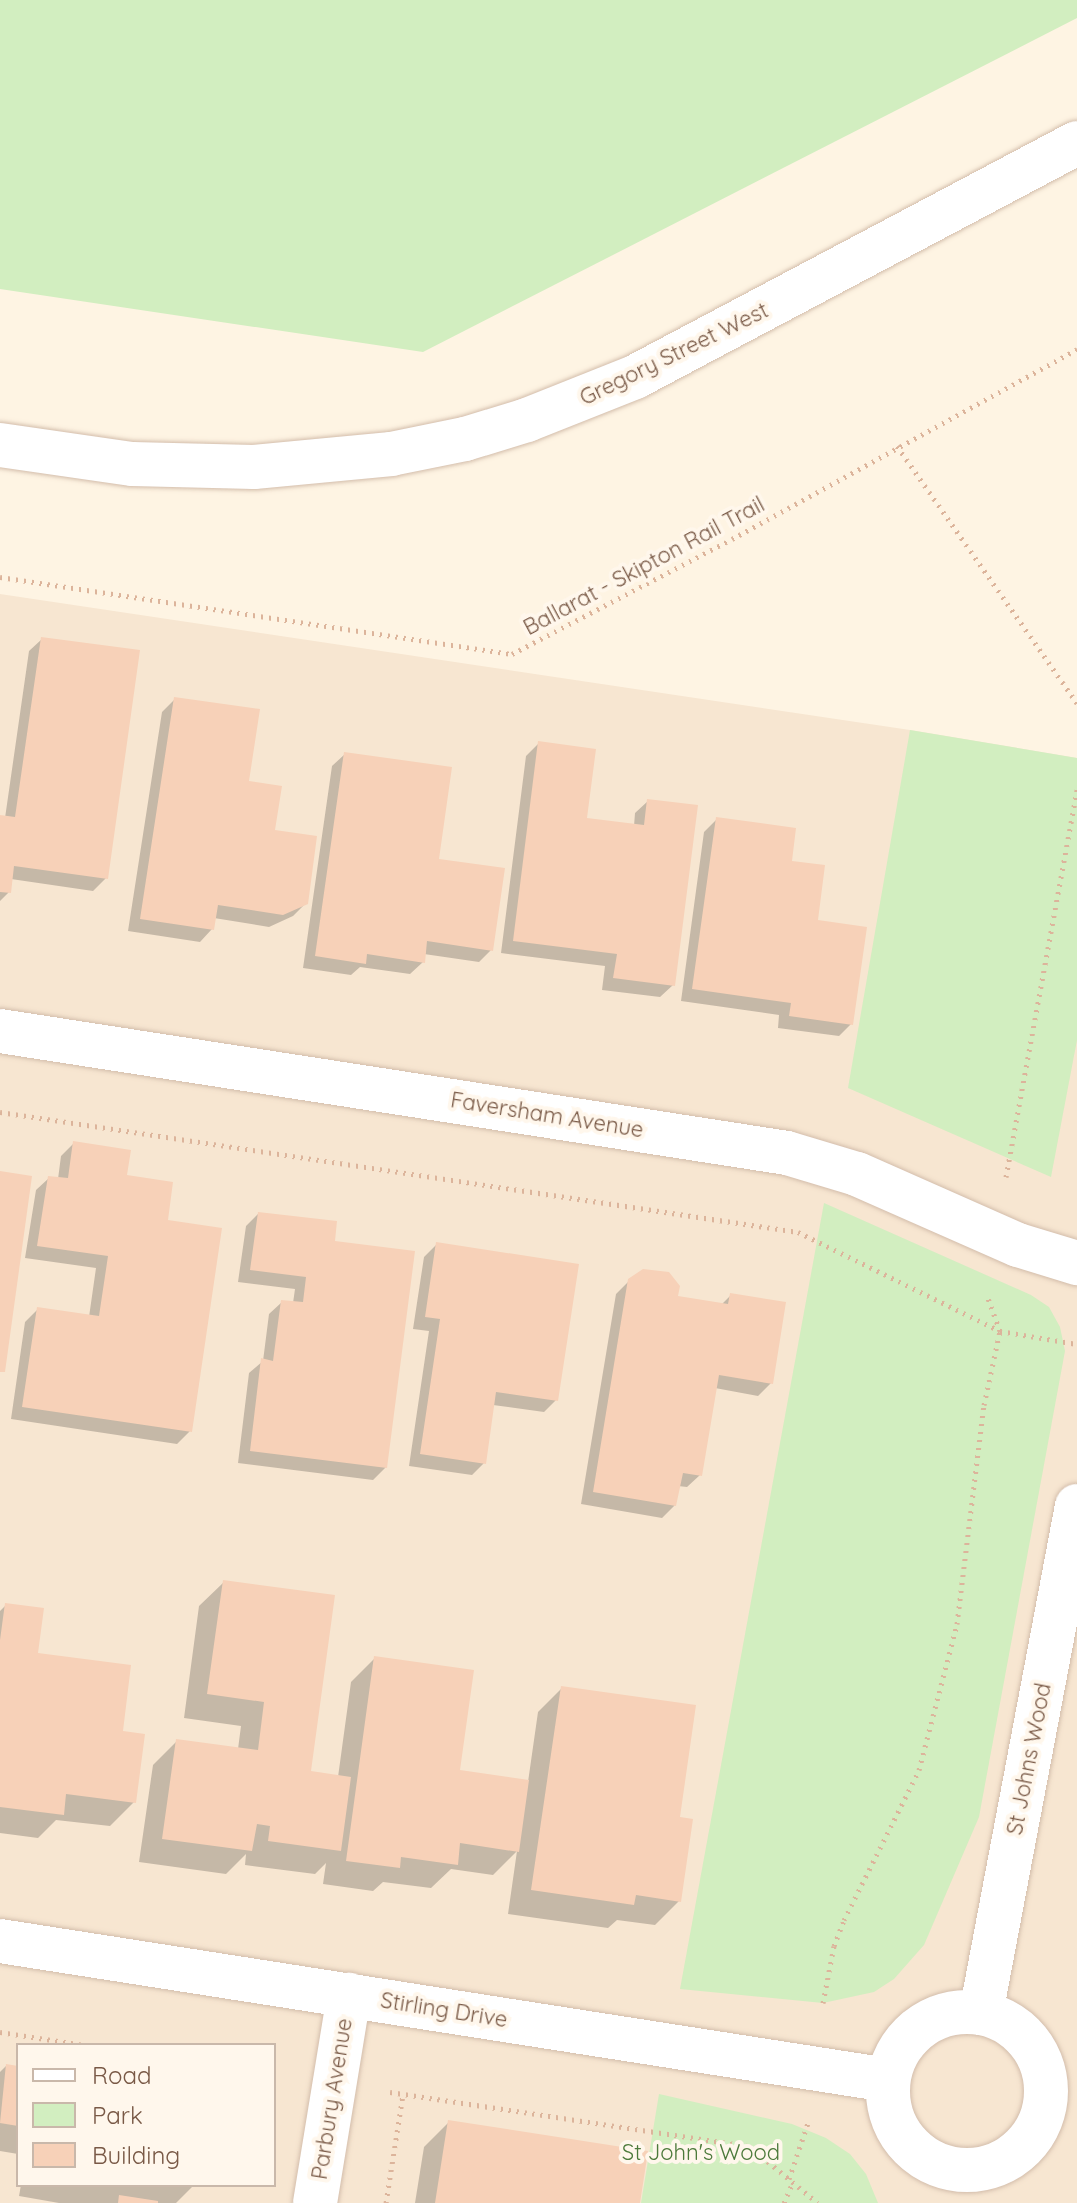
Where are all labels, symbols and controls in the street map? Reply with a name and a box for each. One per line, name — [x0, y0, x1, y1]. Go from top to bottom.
street label: Gregory Street West — [575, 297, 773, 411]
street label: Ballarat - Skipton Rail Trail — [519, 491, 769, 641]
street label: Faversham Avenue — [449, 1087, 645, 1143]
street label: St Johns Wood — [1001, 1681, 1057, 1837]
street label: Stirling Drive — [379, 1987, 509, 2033]
street label: Parbury Avenue — [306, 2017, 358, 2181]
legend — [16, 2043, 276, 2187]
text: Road — [92, 2060, 152, 2090]
text: Park — [92, 2100, 143, 2130]
text: Building — [92, 2140, 180, 2170]
park label: St John's Wood — [622, 2140, 780, 2166]

